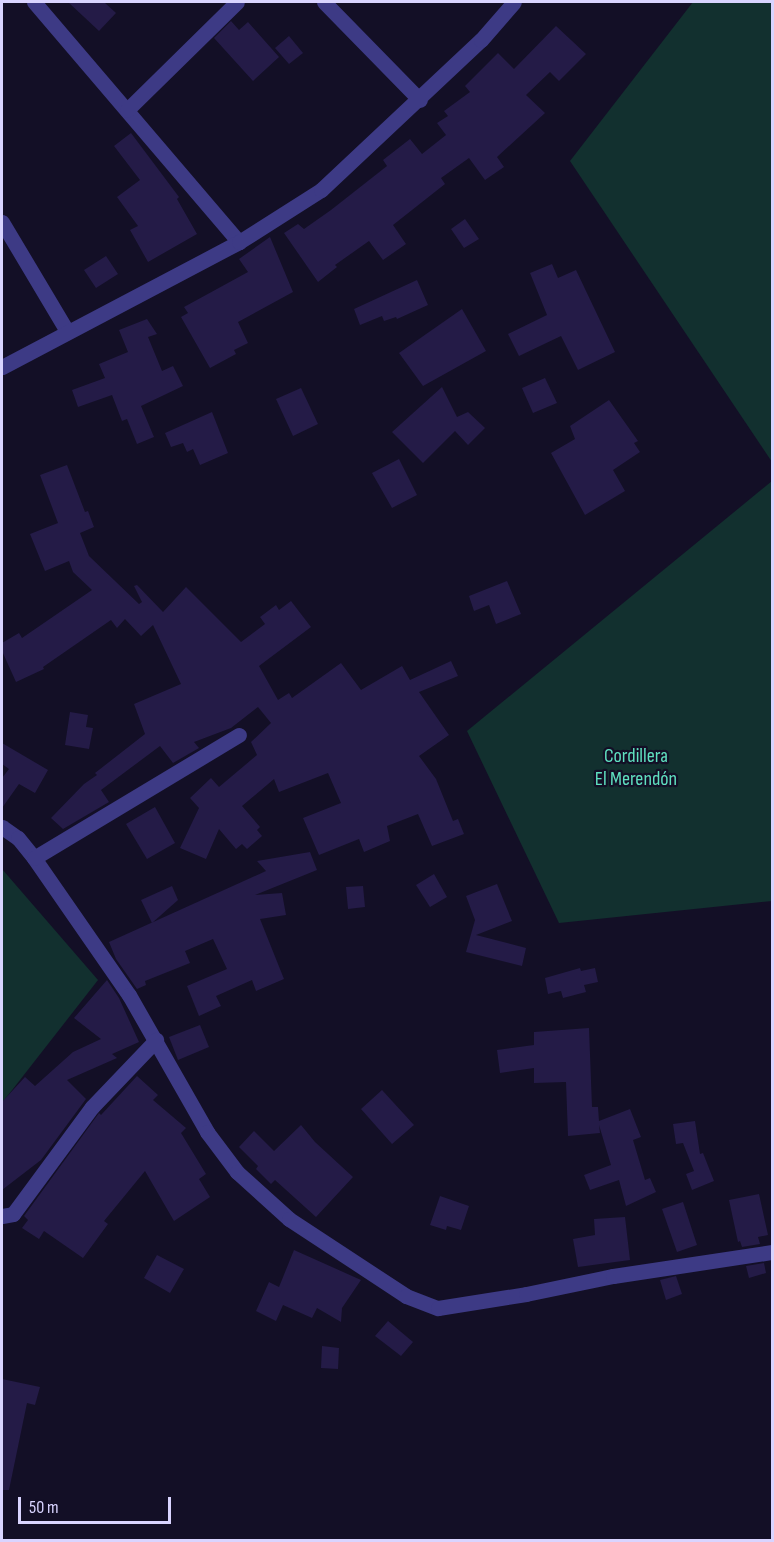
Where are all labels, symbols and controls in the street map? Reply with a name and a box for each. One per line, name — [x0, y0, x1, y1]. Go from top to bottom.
park label: Cordillera El Merendón — [595, 745, 677, 792]
scale bar — [21, 1485, 174, 1523]
text: 50 m — [29, 1497, 59, 1518]

